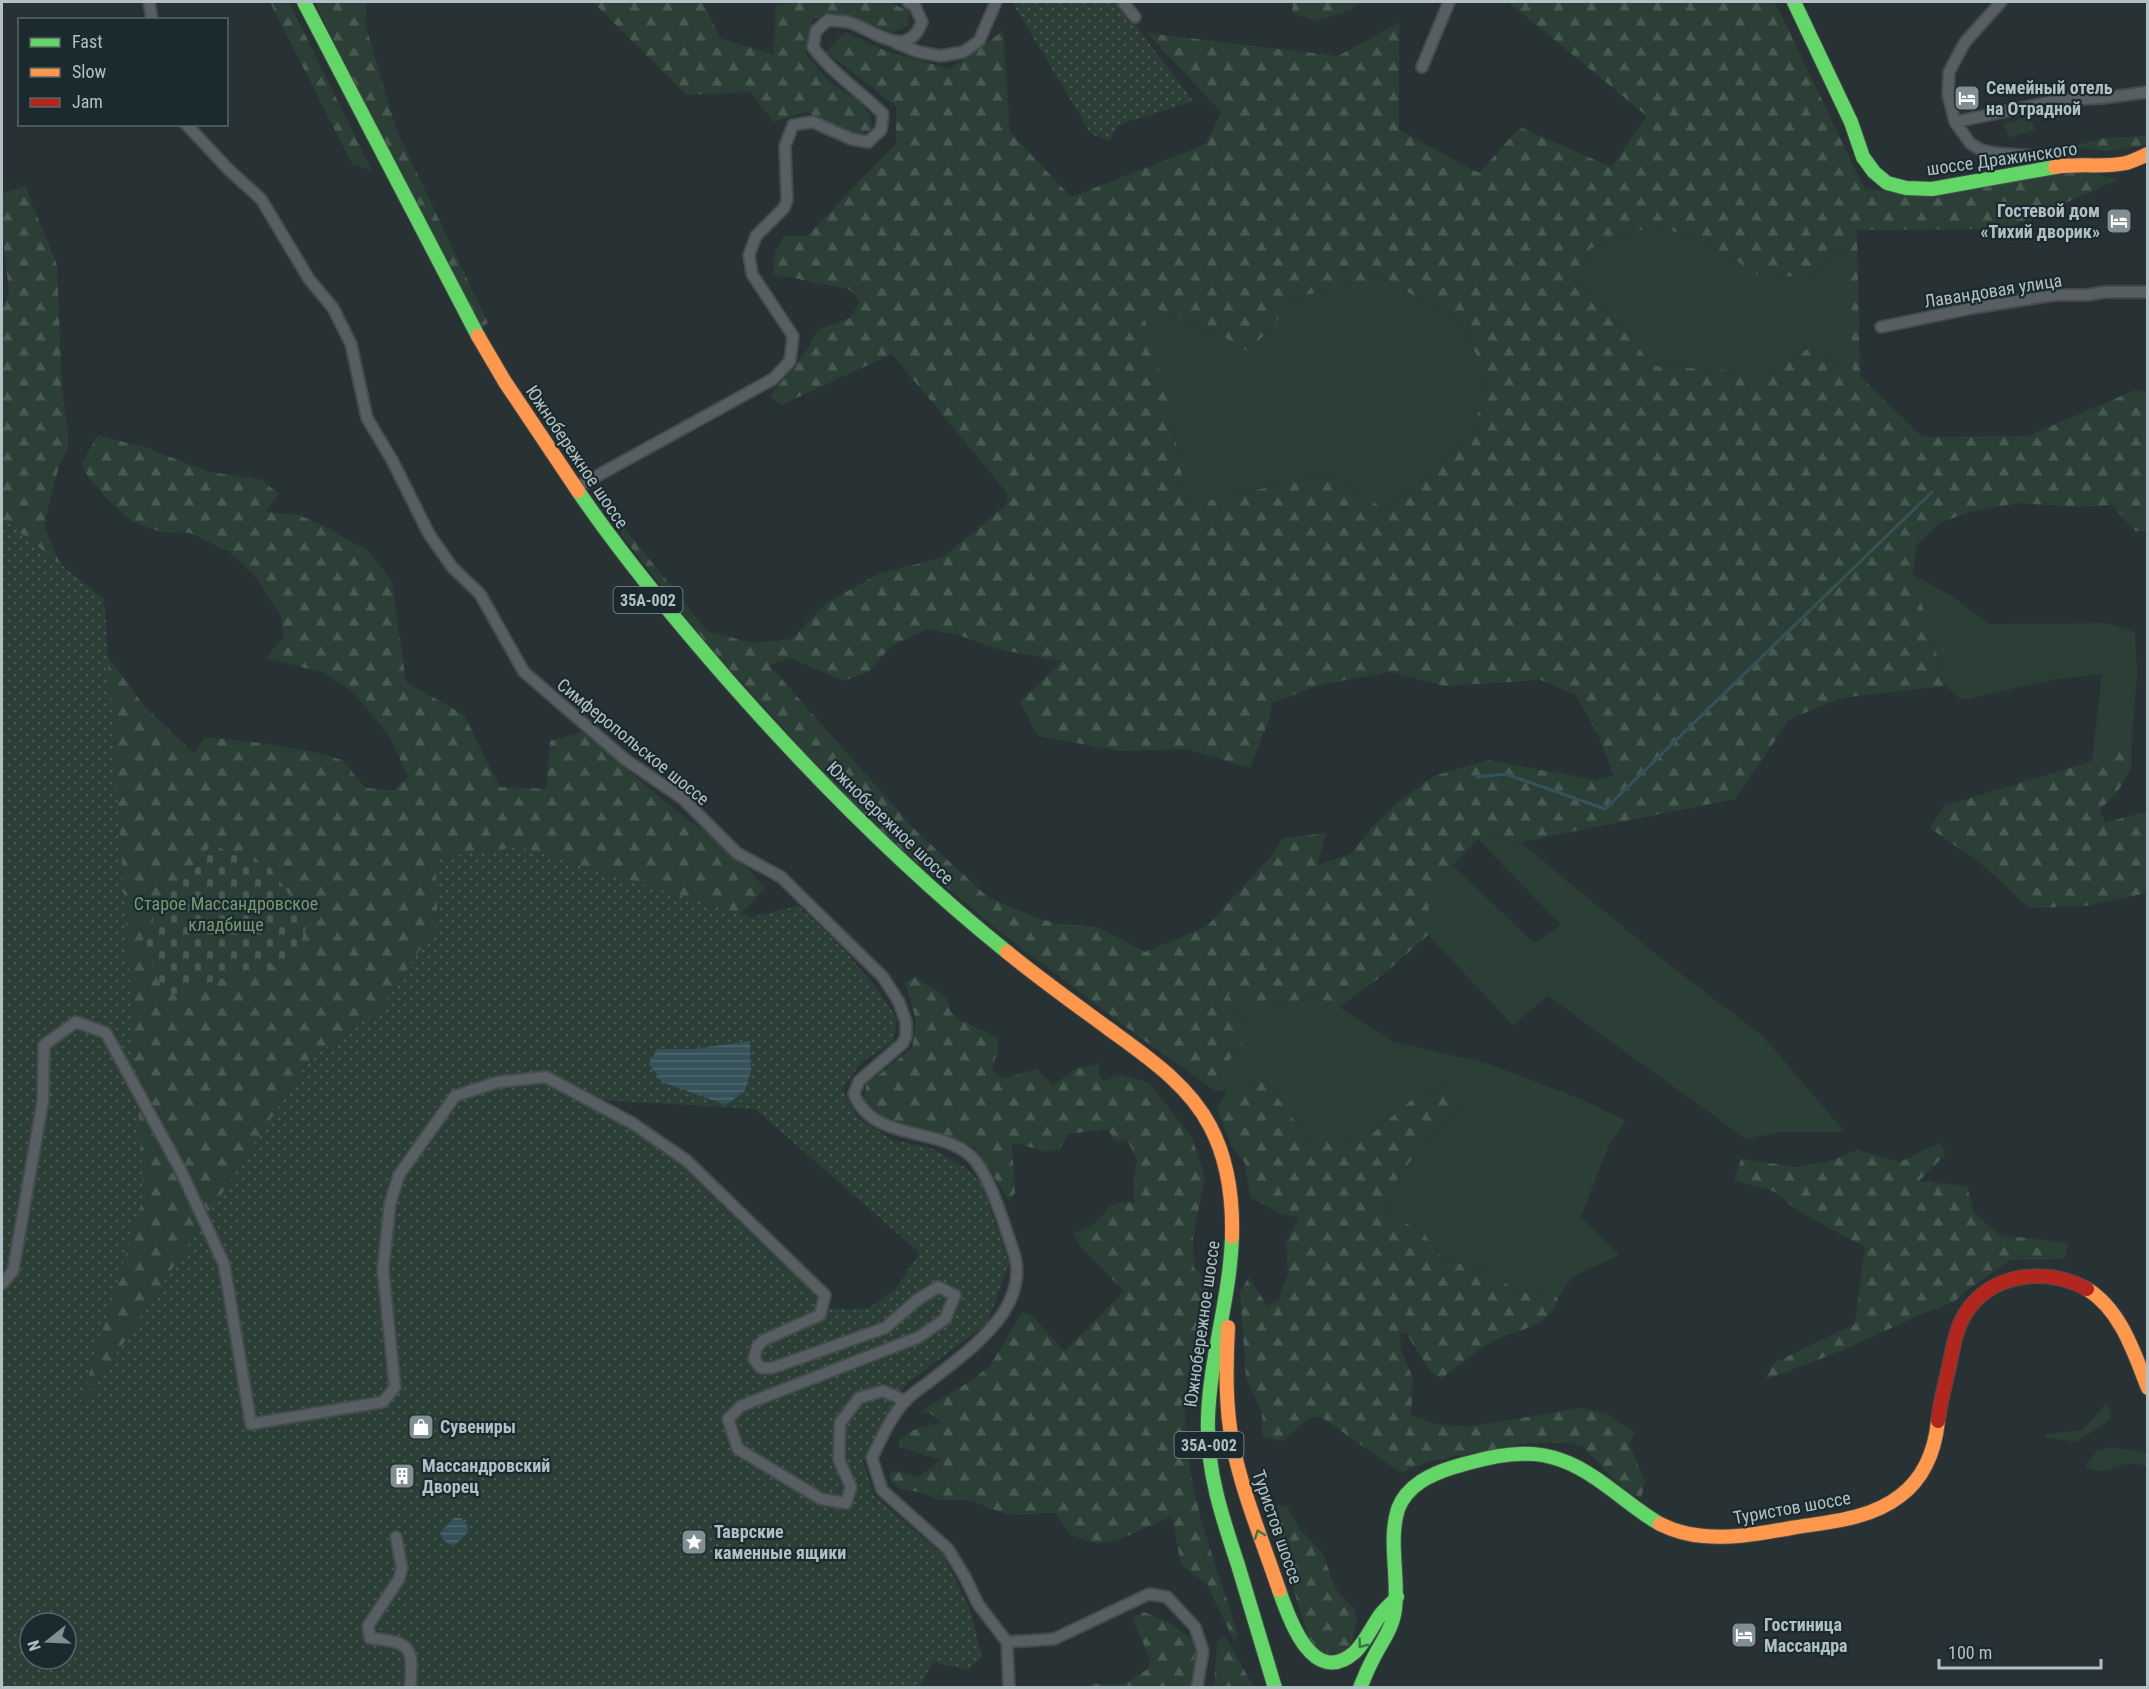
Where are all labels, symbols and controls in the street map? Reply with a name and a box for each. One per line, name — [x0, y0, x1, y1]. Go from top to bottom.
legend — [18, 18, 228, 126]
text: Fast — [72, 31, 103, 52]
text: Slow — [72, 61, 107, 82]
place label: Семейный отель на Отрадной — [1986, 77, 2113, 119]
hotel icon: Семейный отель на Отрадной — [1952, 83, 1982, 113]
text: Jam — [72, 91, 103, 112]
street label: шоссе Дражинского — [1925, 138, 2079, 179]
place label: Гостевой дом «Тихий дворик» — [1981, 200, 2100, 242]
hotel icon: Гостевой дом «Тихий дворик» — [2104, 206, 2134, 236]
street label: Лавандовая улица — [1922, 269, 2063, 312]
street label: Южнобережное шоссе — [522, 381, 633, 532]
road number: 35А-002 — [614, 587, 682, 613]
street label: Симферопольское шоссе — [553, 674, 714, 809]
street label: Южнобережное шоссе — [823, 757, 958, 888]
park label: Старое Массандровское кладбище — [134, 893, 318, 935]
street label: Южнобережное шоссе — [1179, 1239, 1224, 1409]
shop icon: Сувениры — [406, 1412, 436, 1442]
place label: Сувениры — [440, 1416, 516, 1437]
road number: 35А-002 — [1174, 1432, 1244, 1458]
place label: Массандровский Дворец — [422, 1455, 550, 1497]
building icon: Массандровский Дворец — [387, 1461, 417, 1491]
street label: Туристов шоссе — [1248, 1467, 1307, 1586]
street label: Туристов шоссе — [1732, 1487, 1852, 1528]
place label: Таврские каменные ящики — [714, 1521, 846, 1563]
place icon: Таврские каменные ящики — [679, 1527, 709, 1557]
one-way arrow — [1254, 1529, 1267, 1540]
north arrow — [18, 1611, 78, 1671]
place label: Гостиница Массандра — [1764, 1614, 1848, 1656]
hotel icon: Гостиница Массандра — [1729, 1620, 1759, 1650]
scale bar — [1939, 1632, 2101, 1670]
one-way arrow — [1358, 1637, 1369, 1648]
text: N — [24, 1638, 45, 1653]
text: 100 m — [1948, 1642, 1992, 1663]

